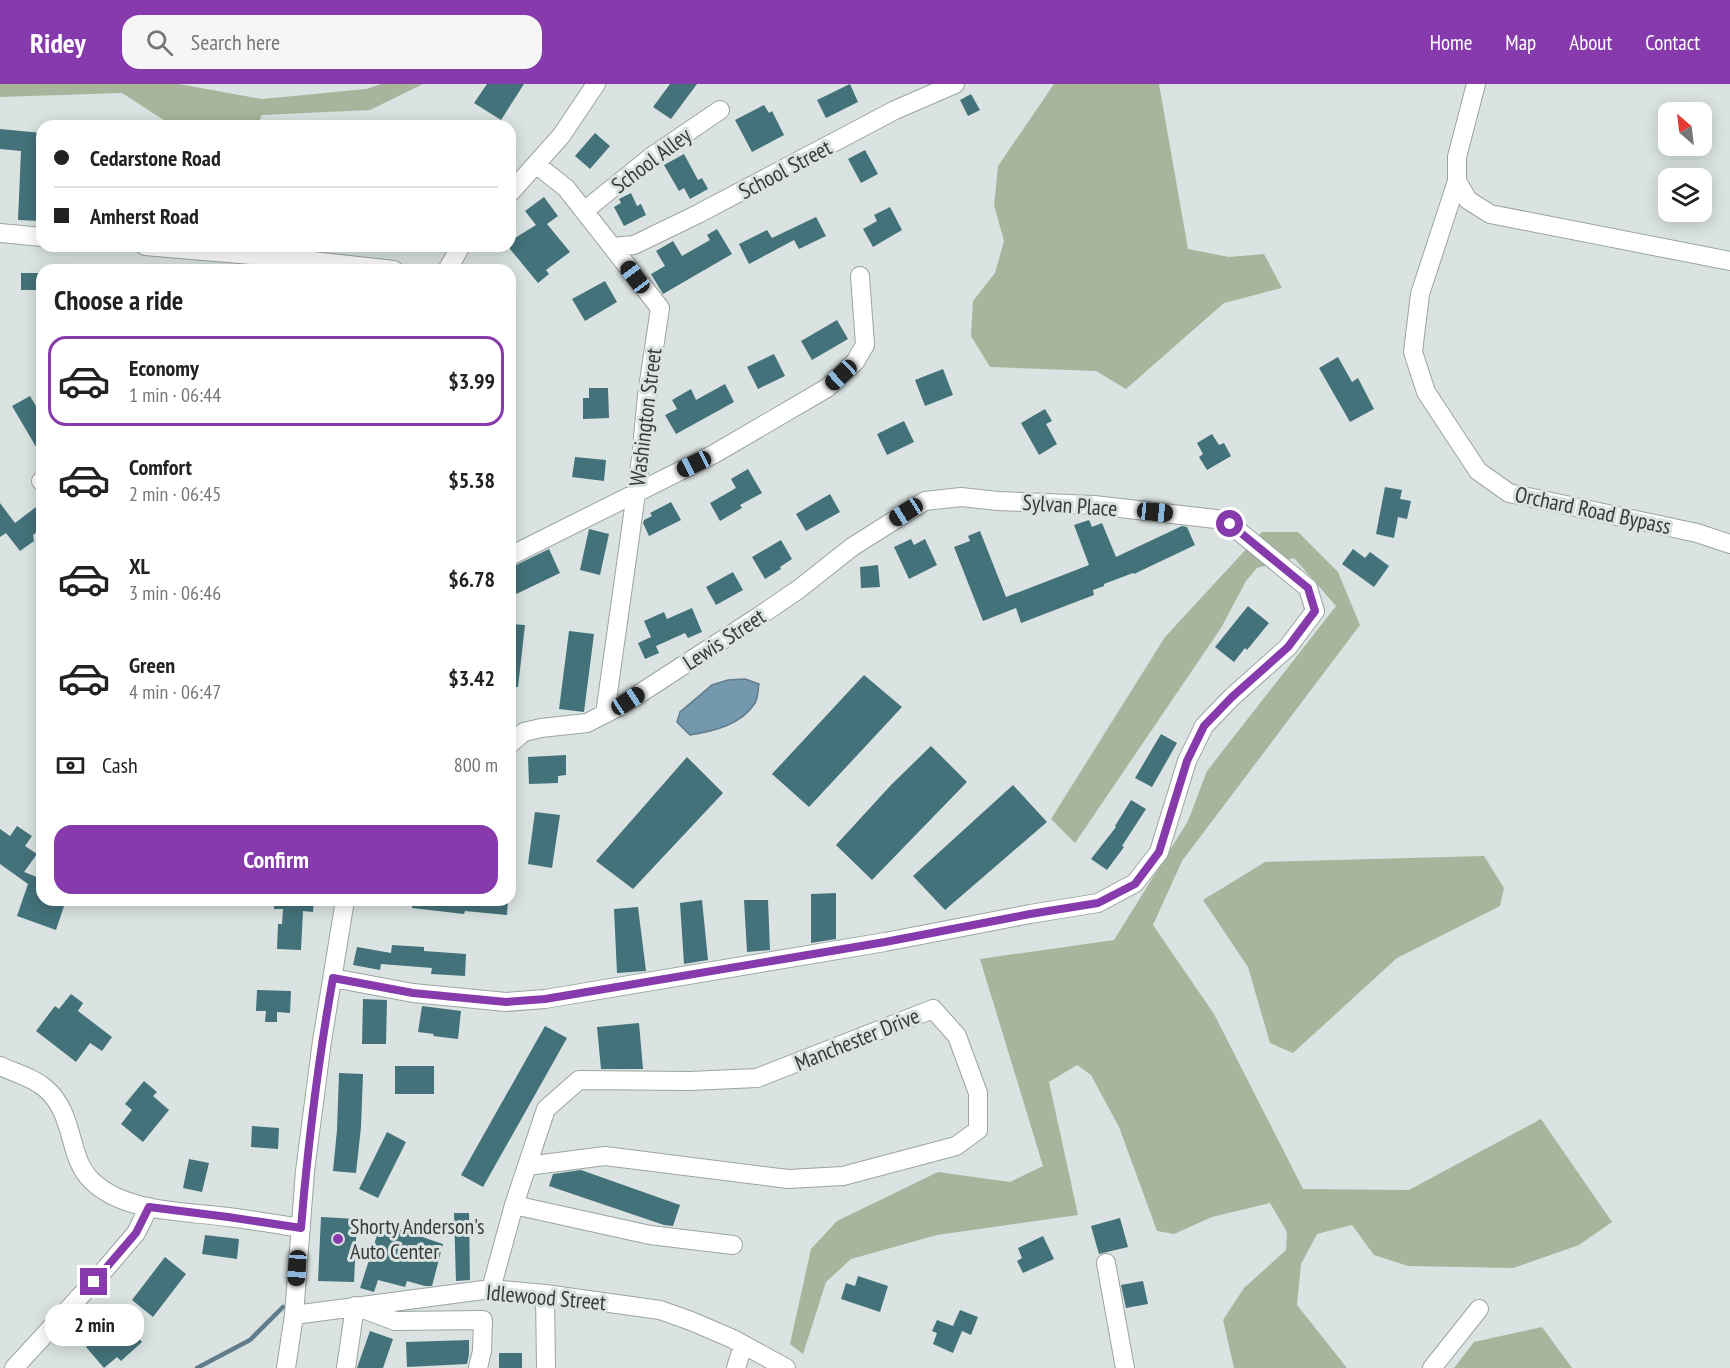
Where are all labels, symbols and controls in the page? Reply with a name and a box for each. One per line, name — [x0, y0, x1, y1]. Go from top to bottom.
search box — [122, 15, 542, 69]
text: Ridey — [30, 24, 86, 61]
icon: search — [143, 26, 176, 59]
text: Search here — [191, 28, 280, 56]
text: Home — [1430, 29, 1472, 56]
text: Map — [1505, 29, 1536, 56]
text: About — [1569, 29, 1612, 56]
text: Contact — [1645, 29, 1700, 56]
north arrow — [1658, 102, 1712, 156]
map controls — [1658, 102, 1712, 222]
street label: School Alley — [606, 120, 697, 199]
street label: School Street — [734, 133, 836, 205]
text: Cedarstone Road — [90, 144, 221, 172]
button: layers — [1658, 168, 1712, 222]
text: Amherst Road — [90, 202, 199, 230]
car — [617, 257, 653, 297]
text: Choose a ride — [54, 283, 183, 317]
street label: Washington Street — [623, 346, 667, 488]
icon: car — [57, 354, 111, 408]
text: Economy — [129, 354, 199, 382]
car — [822, 356, 860, 394]
text: $3.99 — [448, 367, 495, 395]
text: 1 min · 06:44 — [129, 382, 221, 408]
car — [674, 448, 714, 480]
icon: car — [57, 453, 111, 507]
text: Comfort — [129, 453, 192, 481]
text: $5.38 — [448, 466, 495, 494]
street label: Orchard Road Bypass — [1512, 480, 1674, 540]
text: 2 min · 06:45 — [129, 481, 221, 507]
street label: Sylvan Place — [1022, 488, 1118, 522]
car — [886, 495, 926, 529]
car — [1136, 501, 1174, 523]
route start — [1216, 510, 1243, 537]
icon: car — [57, 552, 111, 606]
text: XL — [129, 552, 150, 580]
text: $6.78 — [448, 565, 495, 593]
text: 3 min · 06:46 — [129, 580, 221, 606]
street label: Lewis Street — [678, 602, 770, 676]
icon: car — [57, 651, 111, 705]
text: Green — [129, 651, 175, 679]
text: $3.42 — [448, 664, 495, 692]
text: 4 min · 06:47 — [129, 679, 221, 705]
car — [608, 684, 648, 718]
icon: cash — [54, 749, 87, 782]
text: Cash — [102, 751, 138, 779]
text: 800 m — [454, 752, 498, 778]
button: Confirm — [54, 825, 498, 894]
street label: Manchester Drive — [790, 1001, 924, 1077]
place label: Shorty Anderson's Auto Center — [350, 1212, 484, 1265]
marker: Shorty Anderson's Auto Center — [331, 1232, 345, 1246]
car — [287, 1249, 307, 1287]
route end — [80, 1268, 107, 1295]
street label: Idlewood Street — [485, 1278, 607, 1316]
callout: 2 min — [44, 1303, 144, 1345]
text: 2 min — [74, 1312, 115, 1338]

